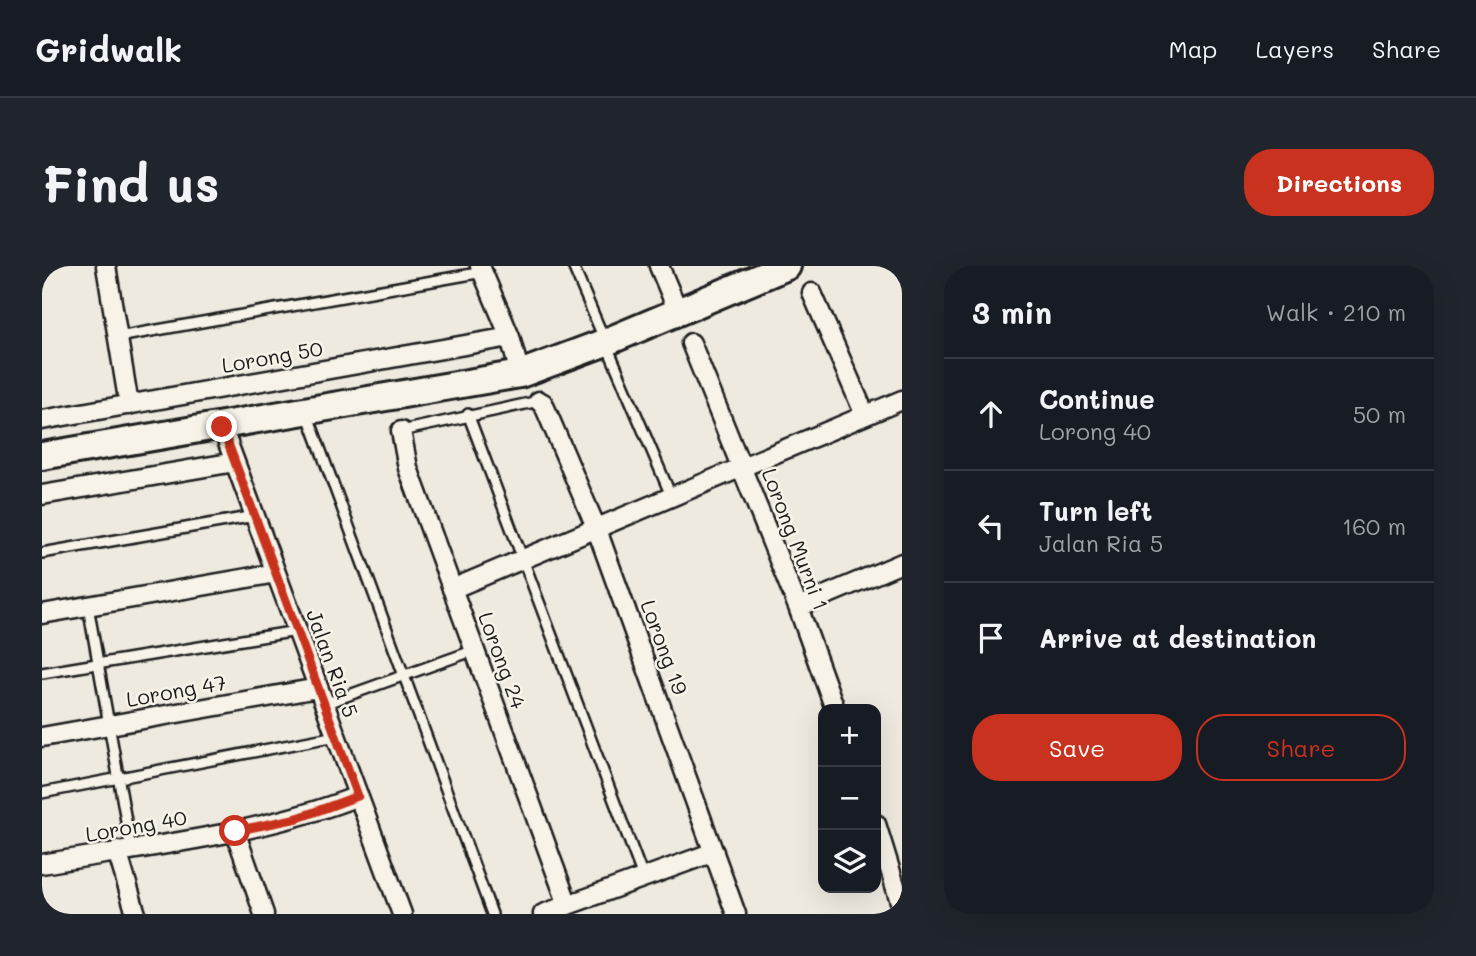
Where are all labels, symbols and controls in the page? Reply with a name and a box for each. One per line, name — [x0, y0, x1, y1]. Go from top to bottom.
text: Gridwalk — [35, 27, 182, 70]
text: Map — [1169, 33, 1217, 64]
text: Layers — [1255, 33, 1334, 64]
text: Share — [1372, 33, 1441, 64]
button: Directions — [1244, 149, 1434, 216]
text: Find us — [42, 151, 220, 214]
text: 3 min — [972, 292, 1052, 332]
text: Walk · 210 m — [1266, 297, 1406, 327]
street label: Lorong 50 — [219, 334, 325, 378]
text: Continue — [1039, 382, 1155, 416]
icon: ahead — [972, 395, 1010, 433]
text: 50 m — [1353, 399, 1406, 429]
route end — [206, 411, 237, 442]
text: Lorong 40 — [1039, 416, 1151, 446]
street label: Lorong Murni 1 — [757, 464, 835, 614]
text: Turn left — [1039, 494, 1152, 528]
icon: left — [972, 507, 1010, 545]
text: 160 m — [1342, 511, 1406, 541]
text: Jalan Ria 5 — [1039, 528, 1163, 558]
street label: Lorong 19 — [635, 596, 695, 698]
street label: Jalan Ria 5 — [301, 605, 365, 721]
street label: Lorong 24 — [473, 608, 533, 713]
icon: arrive — [972, 619, 1010, 657]
text: Arrive at destination — [1039, 621, 1316, 655]
street label: Lorong 47 — [124, 668, 228, 712]
map controls — [818, 704, 881, 893]
button: + — [818, 704, 881, 767]
button: Save — [972, 714, 1182, 781]
button: Share — [1196, 714, 1406, 781]
button: − — [818, 767, 881, 830]
street label: Lorong 40 — [83, 803, 189, 847]
route start — [219, 815, 250, 846]
button: layers — [818, 830, 881, 893]

